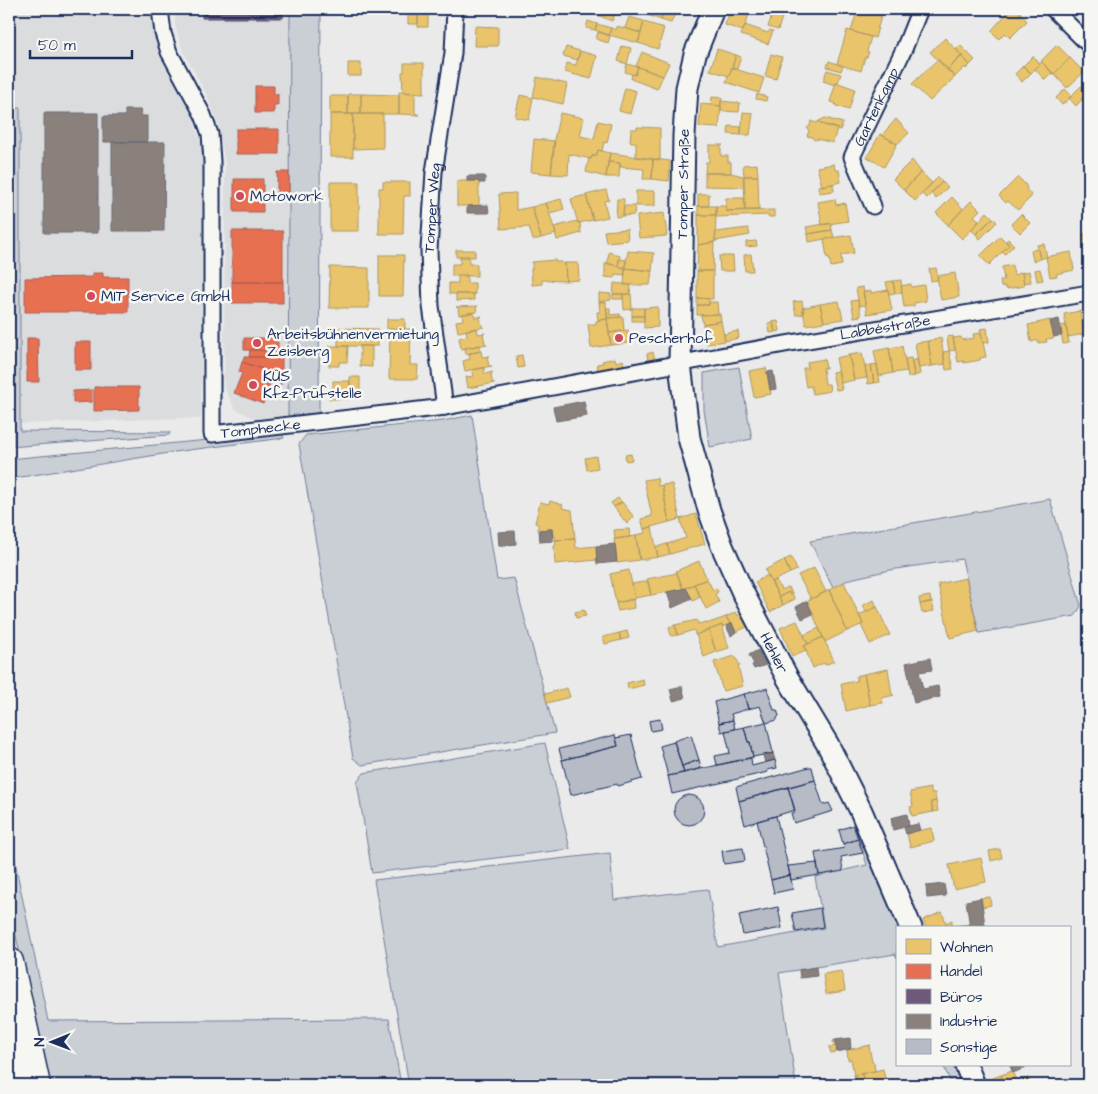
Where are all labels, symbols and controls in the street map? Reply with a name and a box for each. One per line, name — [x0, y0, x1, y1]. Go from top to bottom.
scale bar — [30, 28, 132, 60]
text: 50 m — [38, 35, 76, 56]
street label: Gartenkamp — [849, 64, 904, 150]
street label: Tomper Straße — [672, 129, 695, 239]
street label: Tomper Weg — [419, 161, 447, 254]
place label: Motowork — [250, 186, 323, 207]
marker: Motowork — [234, 190, 246, 202]
place label: MIT Service GmbH — [101, 286, 230, 307]
marker: MIT Service GmbH — [85, 290, 97, 302]
street label: Labbéstraße — [839, 310, 932, 346]
place label: Arbeitsbühnenvermietung Zeisberg — [267, 324, 439, 363]
place label: Pescherhof — [629, 328, 712, 349]
marker: Pescherhof — [613, 332, 625, 344]
marker: Arbeitsbühnenvermietung Zeisberg — [251, 337, 263, 349]
place label: KÜS Kfz-Prüfstelle — [263, 366, 362, 404]
marker: KÜS Kfz-Prüfstelle — [247, 379, 259, 391]
street label: Tomphecke — [220, 414, 302, 444]
street label: Hehler — [754, 629, 793, 677]
legend — [896, 926, 1070, 1066]
text: Wohnen — [940, 937, 994, 958]
text: Handel — [940, 961, 982, 982]
text: Büros — [940, 987, 983, 1008]
text: Industrie — [940, 1011, 997, 1032]
north arrow — [28, 1016, 78, 1066]
text: N — [30, 1037, 50, 1047]
text: Sonstige — [940, 1037, 997, 1059]

